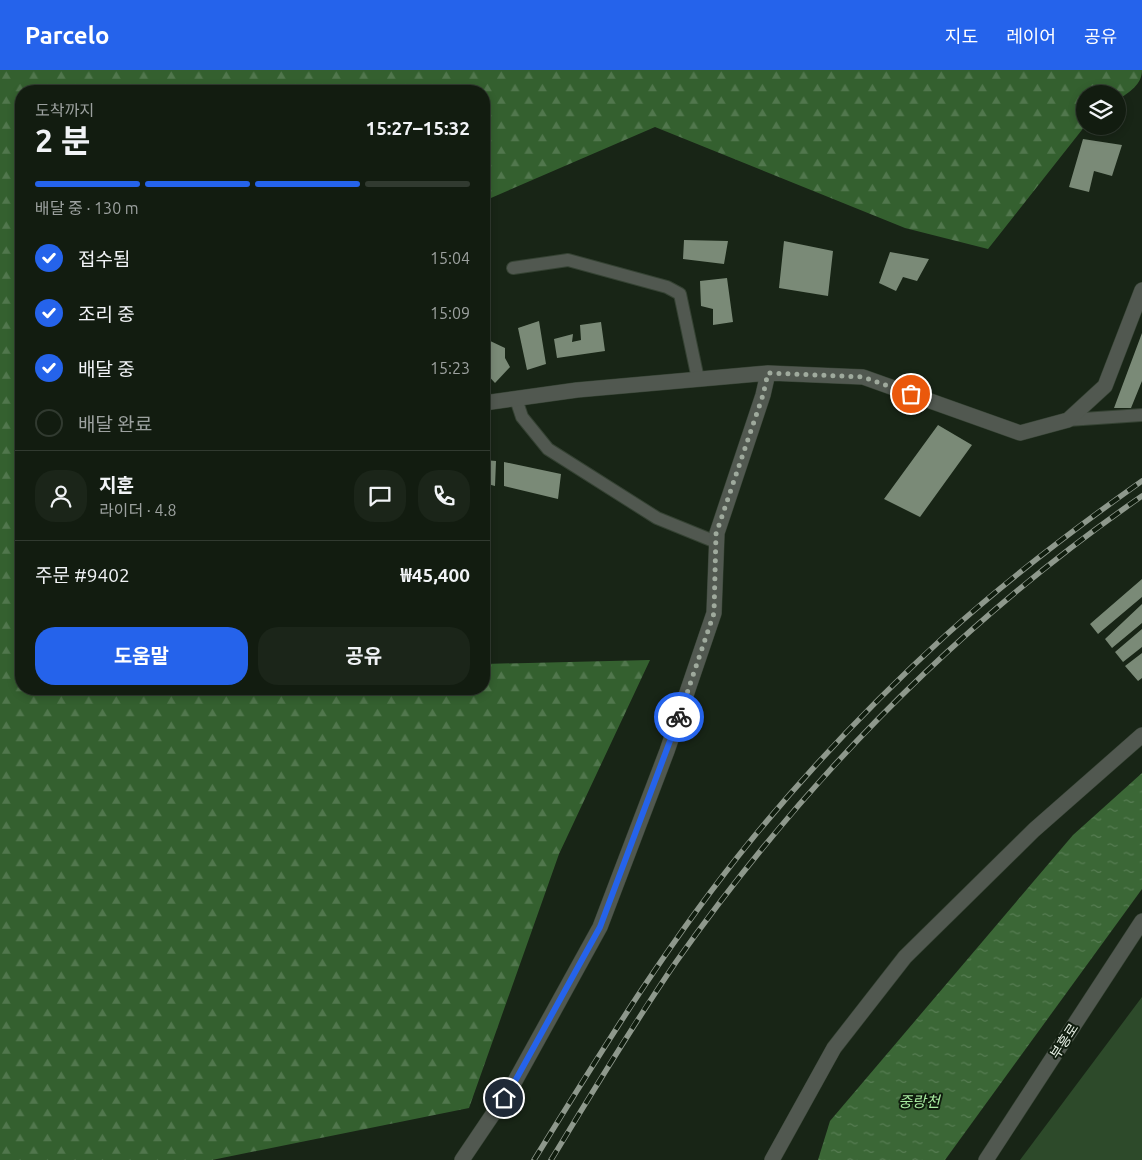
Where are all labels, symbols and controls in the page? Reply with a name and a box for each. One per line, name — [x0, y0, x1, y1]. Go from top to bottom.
text: Parcelo — [25, 22, 109, 49]
text: 지도 — [945, 26, 978, 46]
text: 레이어 — [1006, 26, 1056, 46]
text: 공유 — [1084, 26, 1117, 46]
map controls — [1076, 85, 1126, 135]
button: layers — [1076, 85, 1126, 135]
text: 도착까지 — [35, 101, 94, 119]
text: 15:27–15:32 — [365, 117, 470, 139]
text: 2 분 — [35, 122, 90, 158]
text: 배달 중 · 130 m — [35, 199, 139, 217]
icon: check — [35, 244, 63, 272]
text: 접수됨 — [78, 248, 130, 270]
text: 15:04 — [430, 249, 470, 267]
icon: check — [35, 299, 63, 327]
text: 조리 중 — [78, 303, 135, 325]
text: 15:09 — [430, 304, 470, 322]
icon: check — [35, 354, 63, 382]
text: 배달 중 — [78, 358, 135, 380]
text: 15:23 — [430, 359, 470, 377]
pin — [890, 373, 932, 415]
icon: bag — [897, 380, 925, 408]
text: 배달 완료 — [78, 413, 152, 435]
button: person — [35, 470, 87, 522]
button: chat — [354, 470, 406, 522]
button: phone — [418, 470, 470, 522]
text: 지훈 — [99, 474, 134, 496]
text: 라이더 · 4.8 — [99, 501, 176, 519]
text: 주문 #9402 — [35, 564, 130, 586]
text: ₩45,400 — [401, 564, 470, 586]
button: 도움말 — [35, 627, 248, 685]
button: 공유 — [258, 627, 470, 685]
courier — [654, 692, 704, 742]
icon: bike — [665, 703, 693, 731]
street label: 부흥로 — [1047, 1020, 1081, 1062]
pin — [483, 1077, 525, 1119]
icon: home — [490, 1084, 518, 1112]
water label: 중랑천 — [898, 1093, 942, 1110]

